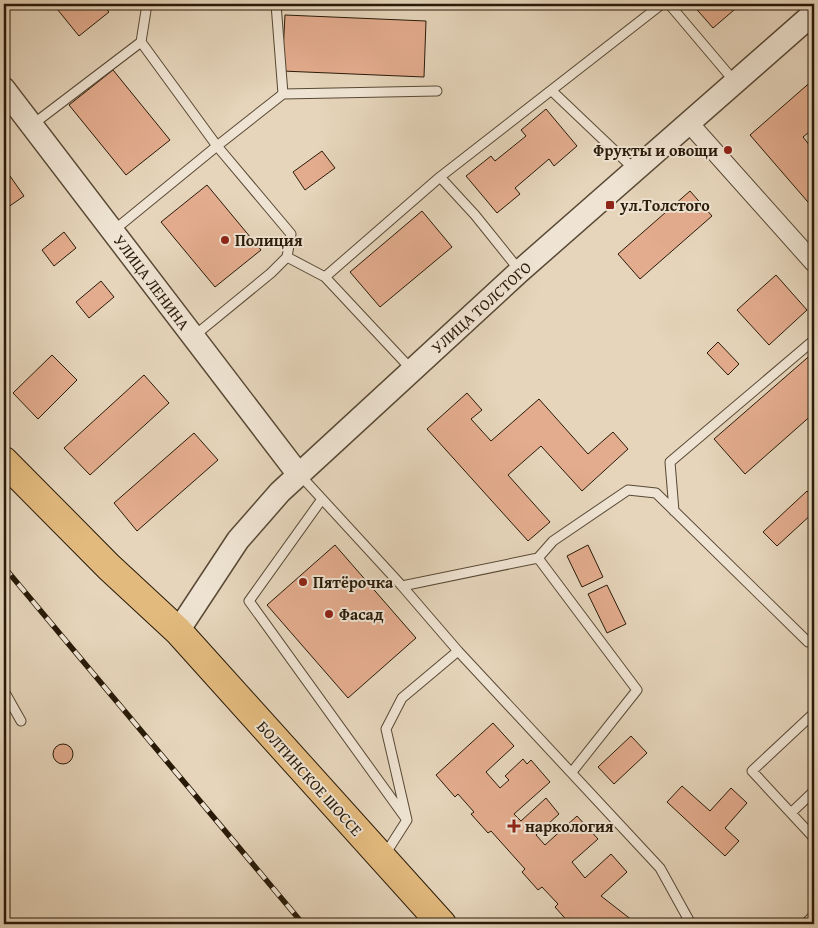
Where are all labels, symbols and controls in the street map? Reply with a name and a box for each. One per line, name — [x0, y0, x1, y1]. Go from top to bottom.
place label: Фрукты и овощи — [593, 138, 718, 162]
marker: Фрукты и овощи — [722, 144, 734, 156]
place label: ул.Толстого — [619, 193, 710, 217]
marker: ул.Толстого — [604, 199, 616, 211]
place label: Полиция — [235, 228, 303, 252]
street label: УЛИЦА ЛЕНИНА — [108, 229, 196, 335]
marker: Полиция — [219, 234, 231, 246]
street label: УЛИЦА ТОЛСТОГО — [425, 255, 537, 359]
place label: Пятёрочка — [313, 570, 394, 594]
marker: Пятёрочка — [297, 576, 309, 588]
place label: Фасад — [339, 602, 384, 626]
marker: Фасад — [323, 608, 335, 620]
street label: БОЛТИНСКОЕ ШОССЕ — [252, 715, 368, 841]
place label: наркология — [525, 814, 614, 838]
marker: наркология — [507, 819, 521, 833]

